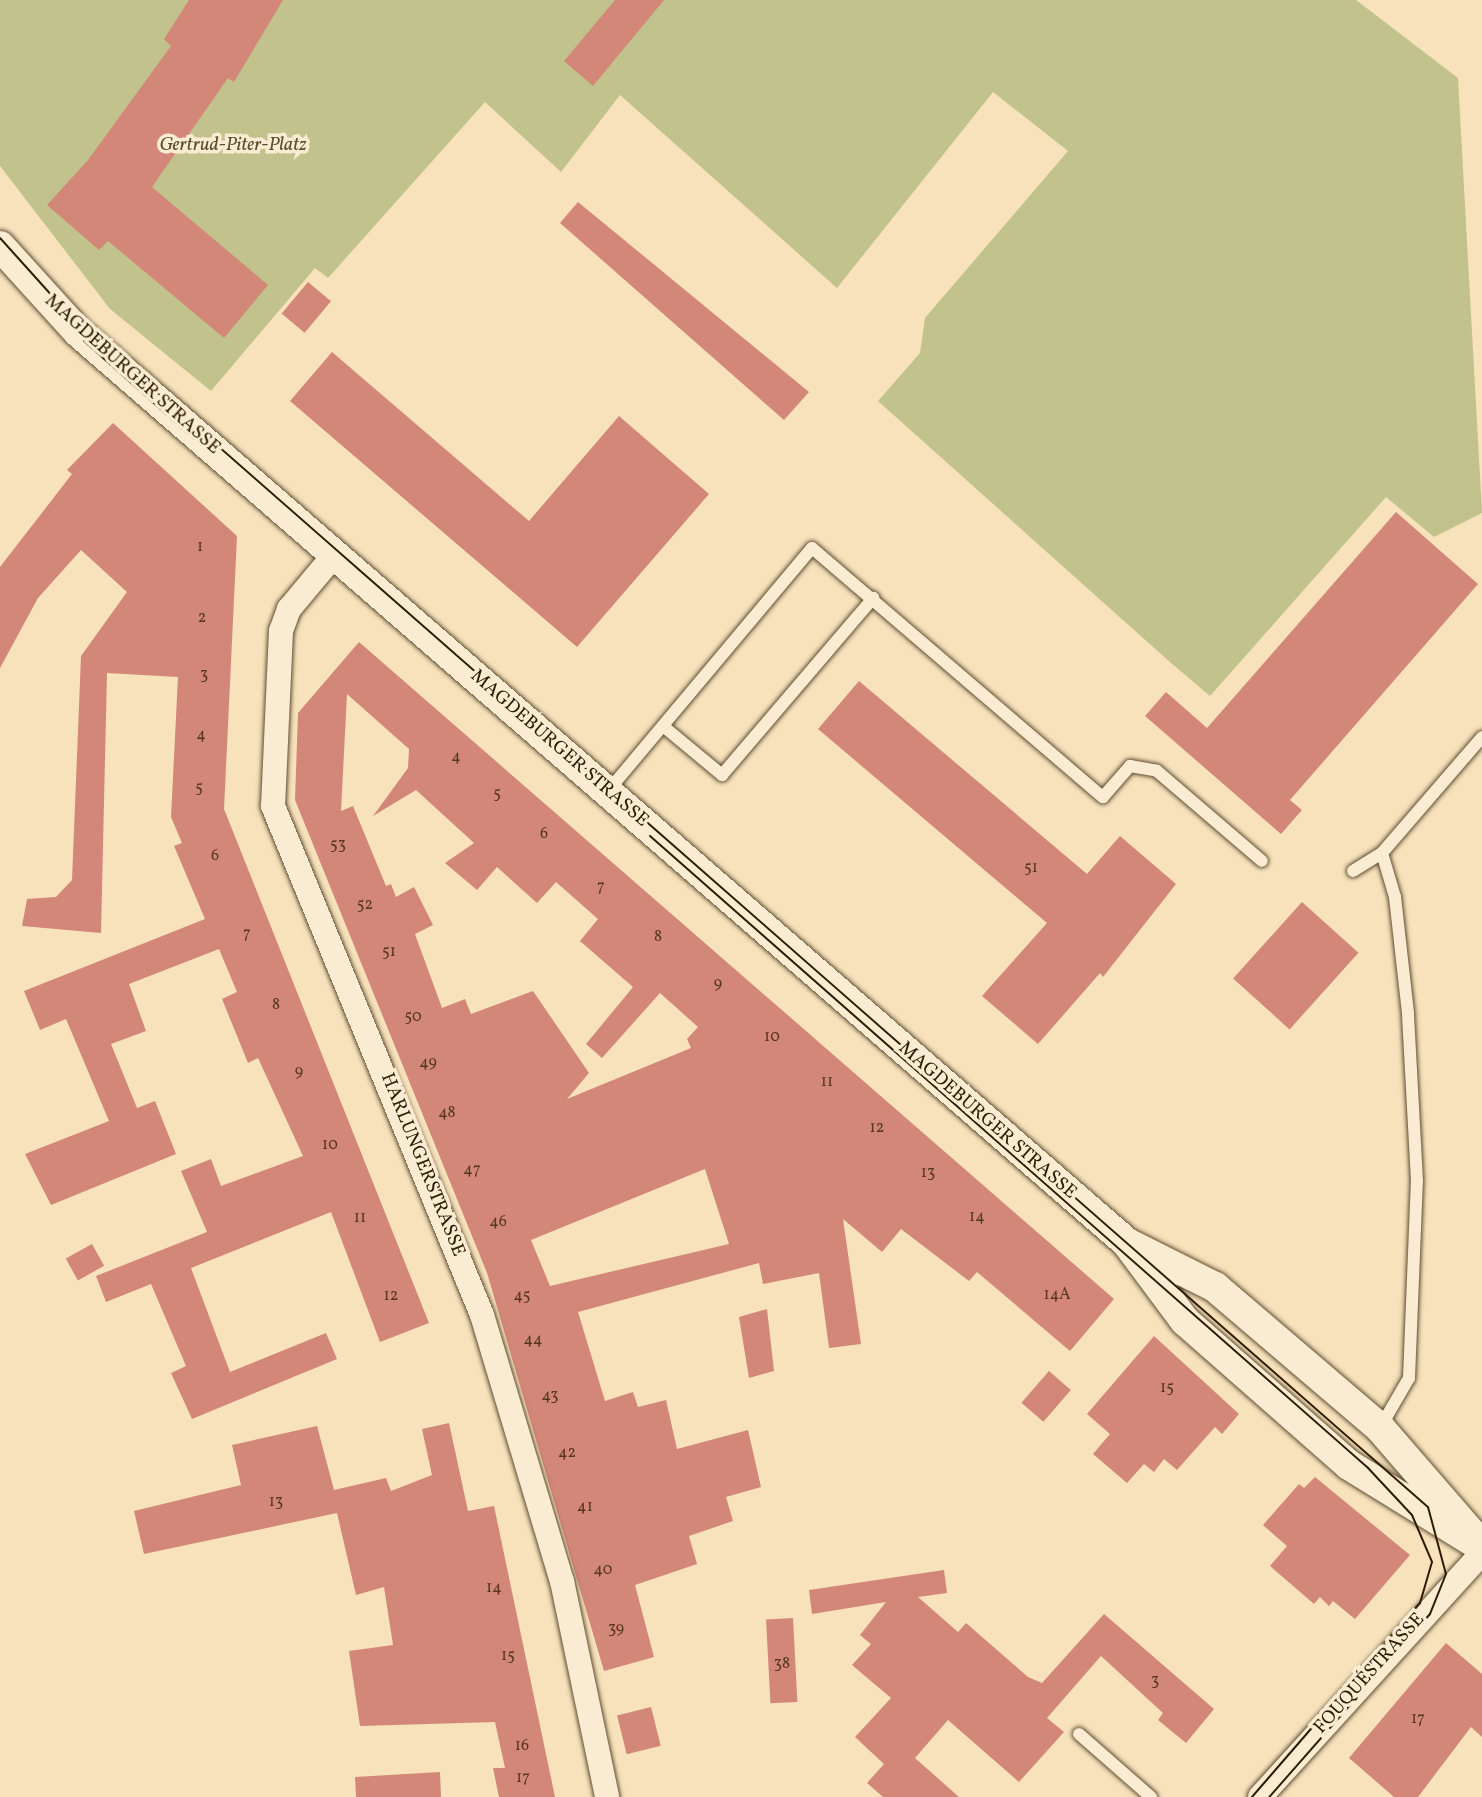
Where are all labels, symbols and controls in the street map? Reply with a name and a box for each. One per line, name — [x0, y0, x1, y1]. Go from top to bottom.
park label: Gertrud-Piter-Platz — [159, 135, 307, 157]
street label: MAGDEBURGER STRASSE — [39, 290, 225, 460]
house number: 1 — [197, 537, 203, 557]
house number: 2 — [198, 608, 206, 628]
house number: 3 — [200, 665, 208, 685]
street label: MAGDEBURGER STRASSE — [465, 665, 653, 833]
house number: 4 — [196, 725, 206, 745]
house number: 4 — [451, 747, 461, 767]
house number: 5 — [195, 778, 203, 798]
house number: 5 — [493, 784, 501, 804]
house number: 6 — [540, 824, 548, 844]
house number: 53 — [330, 835, 346, 855]
house number: 6 — [211, 846, 219, 866]
house number: 51 — [1024, 858, 1038, 878]
house number: 7 — [597, 877, 605, 897]
house number: 52 — [357, 895, 373, 915]
house number: 7 — [243, 924, 251, 944]
house number: 8 — [654, 927, 662, 947]
house number: 51 — [382, 942, 396, 962]
house number: 9 — [714, 974, 722, 994]
house number: 8 — [272, 995, 280, 1015]
house number: 50 — [405, 1007, 421, 1027]
house number: 10 — [764, 1027, 780, 1047]
street label: MAGDEBURGER STRASSE — [893, 1037, 1081, 1205]
house number: 49 — [419, 1053, 437, 1073]
house number: 9 — [295, 1062, 303, 1082]
street label: HARLUNGERSTRASSE — [375, 1070, 469, 1260]
house number: 11 — [821, 1072, 833, 1092]
house number: 48 — [438, 1103, 456, 1123]
house number: 12 — [870, 1118, 884, 1138]
house number: 10 — [322, 1135, 338, 1155]
house number: 47 — [463, 1160, 481, 1180]
house number: 13 — [921, 1163, 935, 1183]
house number: 14 — [969, 1207, 985, 1227]
house number: 11 — [354, 1208, 366, 1228]
house number: 46 — [489, 1212, 507, 1232]
house number: 14A — [1043, 1285, 1071, 1305]
house number: 12 — [384, 1286, 398, 1306]
house number: 45 — [514, 1286, 530, 1306]
house number: 44 — [523, 1330, 543, 1350]
house number: 15 — [1160, 1378, 1174, 1398]
house number: 43 — [541, 1386, 559, 1406]
house number: 42 — [558, 1443, 576, 1463]
house number: 13 — [269, 1492, 283, 1512]
house number: 41 — [577, 1497, 593, 1517]
house number: 40 — [594, 1560, 612, 1580]
house number: 14 — [486, 1578, 502, 1598]
street label: FOUQUÉSTRASSE — [1310, 1609, 1430, 1739]
house number: 39 — [608, 1619, 624, 1639]
house number: 15 — [501, 1646, 515, 1666]
house number: 38 — [774, 1654, 790, 1674]
house number: 3 — [1151, 1671, 1159, 1691]
house number: 17 — [1411, 1709, 1425, 1729]
house number: 16 — [515, 1736, 529, 1756]
house number: 17 — [516, 1768, 530, 1788]

